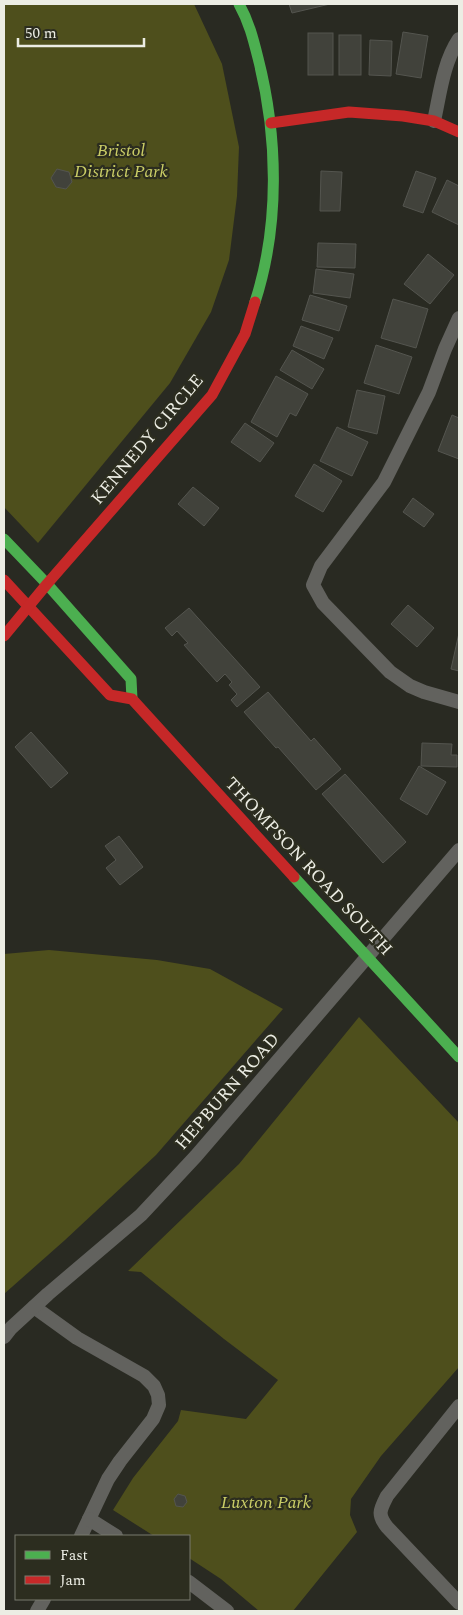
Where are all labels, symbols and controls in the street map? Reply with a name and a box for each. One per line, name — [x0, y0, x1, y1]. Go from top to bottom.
scale bar — [18, 15, 144, 47]
text: 50 m — [25, 22, 57, 45]
park label: Bristol District Park — [74, 137, 168, 185]
street label: KENNEDY CIRCLE — [85, 368, 210, 511]
street label: THOMPSON ROAD SOUTH — [218, 771, 399, 962]
street label: HEPBURN ROAD — [169, 1027, 286, 1156]
park label: Luxton Park — [221, 1489, 312, 1516]
legend — [15, 1535, 190, 1600]
text: Fast — [60, 1544, 88, 1567]
text: Jam — [60, 1569, 86, 1592]

